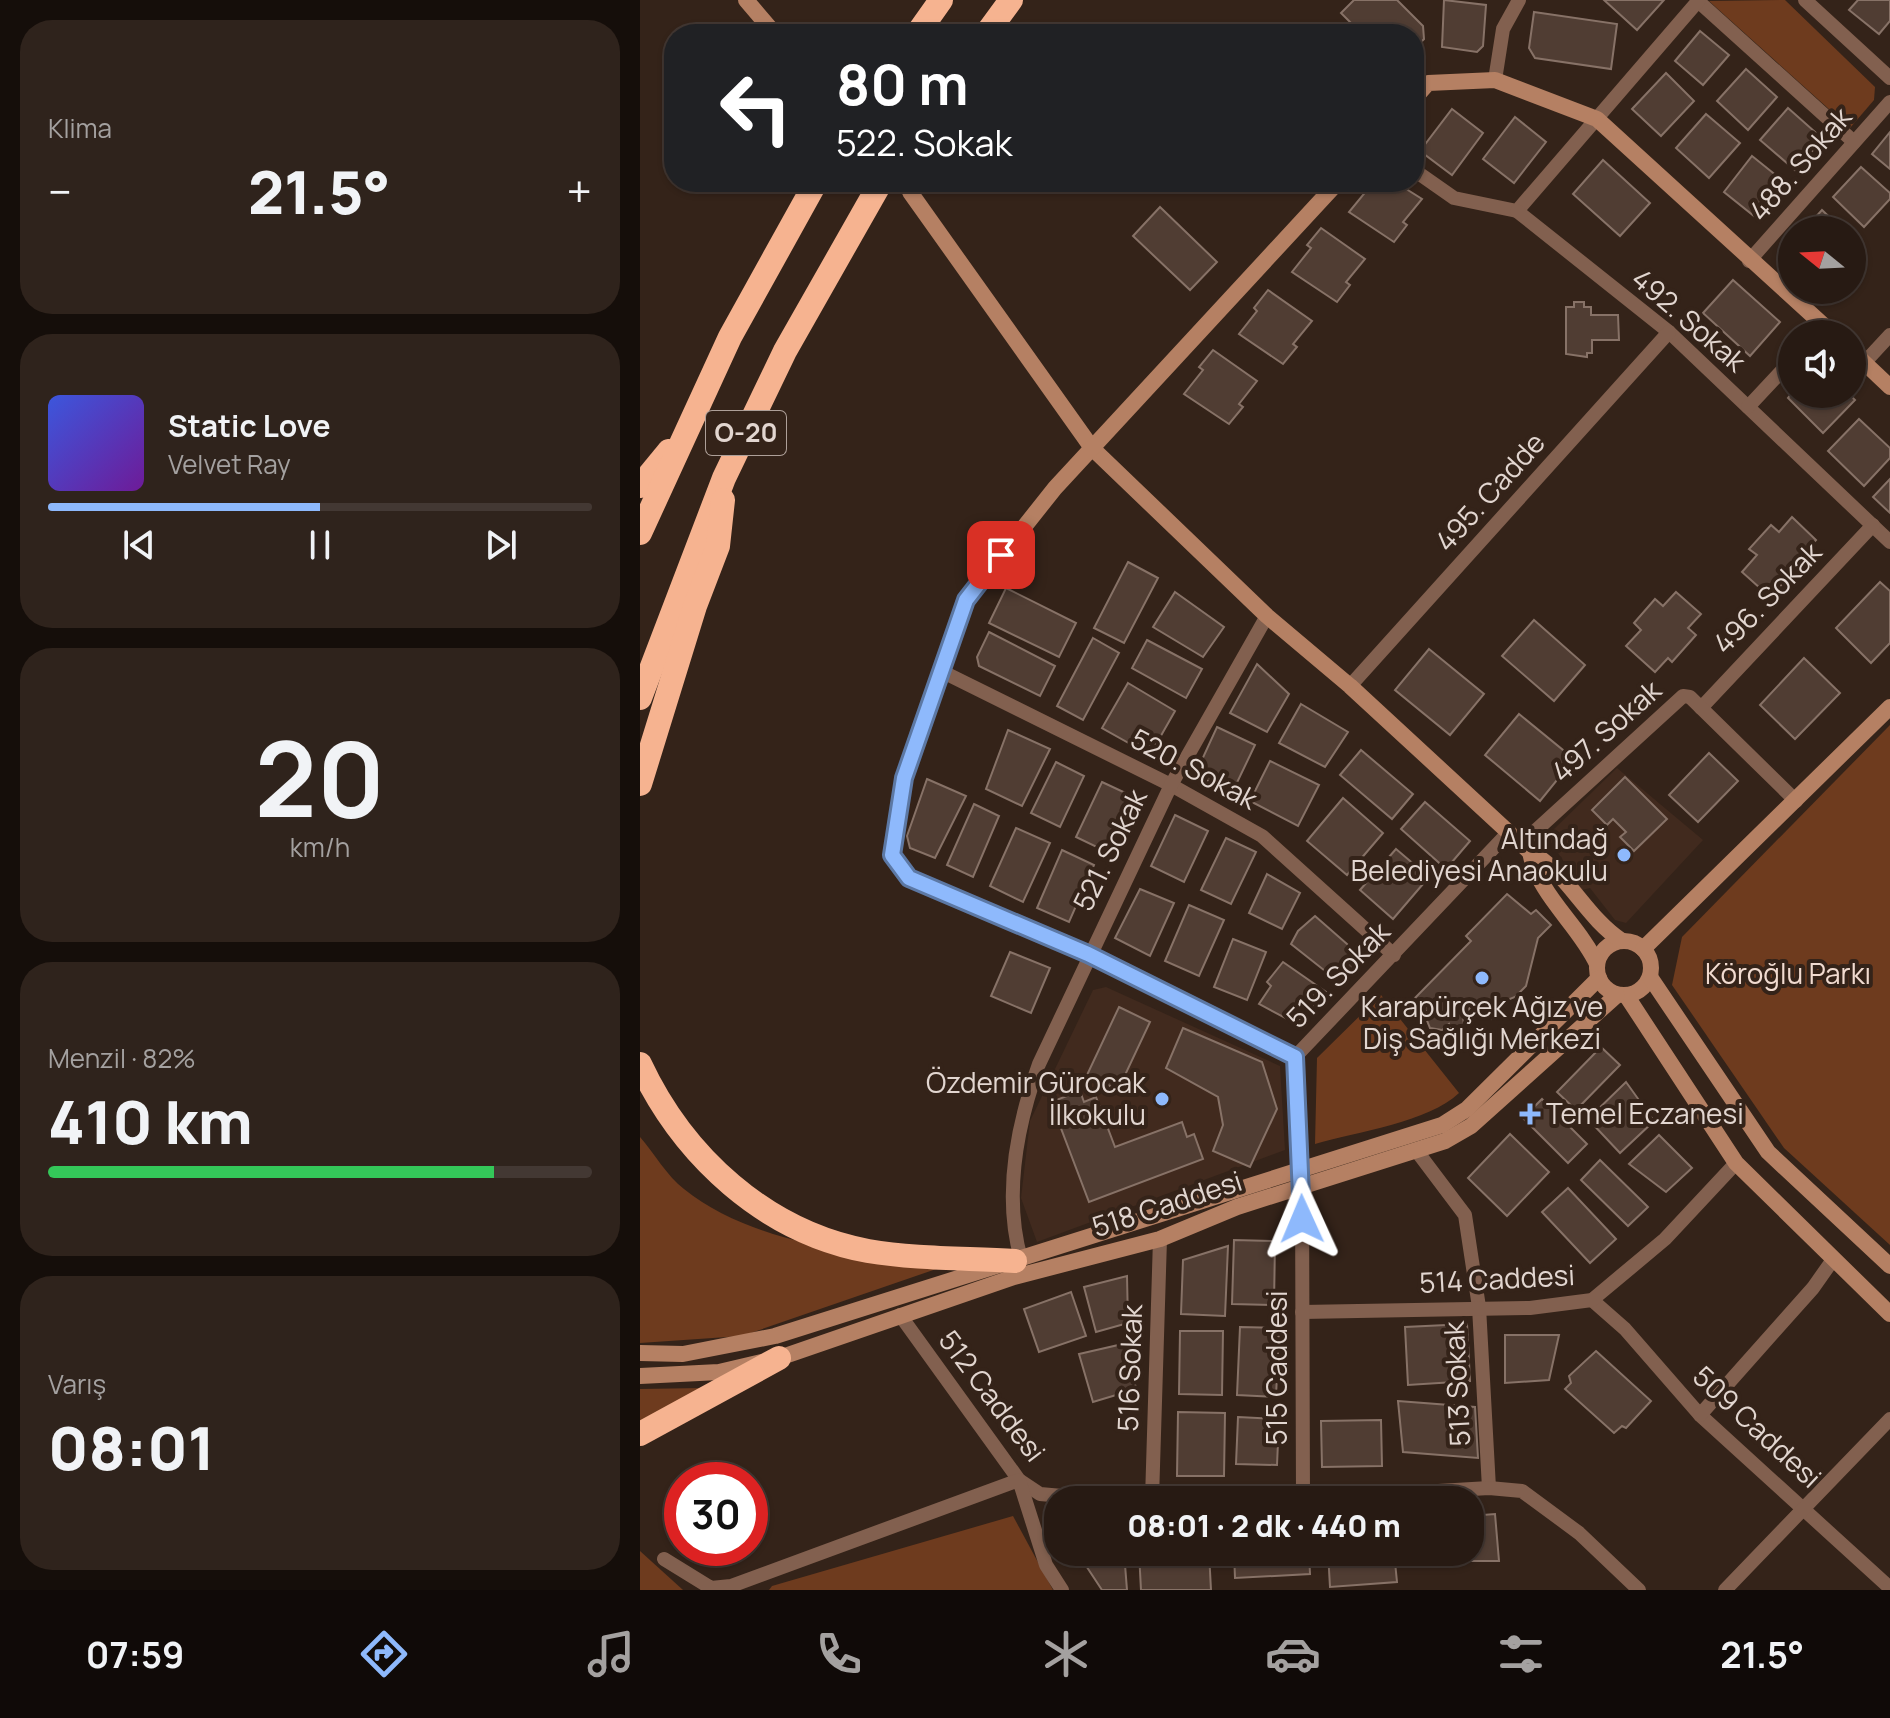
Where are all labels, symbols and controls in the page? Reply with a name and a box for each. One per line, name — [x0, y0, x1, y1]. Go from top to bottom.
text: 80 m — [836, 45, 969, 122]
icon: left — [704, 56, 808, 160]
street label: 488. Sokak — [1739, 98, 1860, 228]
text: Klima — [48, 110, 112, 146]
text: 522. Sokak — [836, 118, 1012, 167]
text: 21.5° — [248, 150, 391, 232]
text: − — [48, 161, 72, 221]
text: + — [567, 161, 592, 221]
north arrow — [1778, 216, 1866, 304]
map controls — [1778, 216, 1866, 408]
street label: 492. Sokak — [1625, 259, 1756, 380]
button: sound — [1778, 320, 1866, 408]
text: Static Love — [168, 405, 331, 446]
road number: O-20 — [706, 411, 786, 455]
street label: 495. Cadde — [1426, 424, 1553, 559]
text: Velvet Ray — [168, 446, 291, 482]
pin — [967, 521, 1035, 589]
icon: previous — [117, 523, 161, 567]
icon: pause — [298, 523, 342, 567]
icon: next — [479, 523, 523, 567]
icon: arrive — [979, 533, 1023, 577]
street label: 496. Sokak — [1704, 533, 1830, 661]
street label: 497. Sokak — [1542, 670, 1669, 790]
text: 20 — [255, 706, 385, 848]
street label: 520. Sokak — [1125, 719, 1265, 818]
street label: 521. Sokak — [1063, 781, 1155, 917]
place label: Altındağ Belediyesi Anaokulu — [1351, 819, 1608, 889]
text: km/h — [290, 829, 350, 865]
marker: Altındağ Belediyesi Anaokulu — [1615, 846, 1633, 864]
street label: 519. Sokak — [1277, 912, 1398, 1036]
park label: Köroğlu Parkı — [1705, 954, 1871, 992]
marker: Karapürçek Ağız ve Diş Sağlığı Merkezi — [1473, 969, 1491, 987]
place label: Karapürçek Ağız ve Diş Sağlığı Merkezi — [1361, 987, 1603, 1057]
text: Menzil · 82% — [48, 1040, 196, 1076]
place label: Özdemir Gürocak İlkokulu — [926, 1063, 1147, 1133]
text: 410 km — [48, 1080, 253, 1162]
marker: Özdemir Gürocak İlkokulu — [1153, 1090, 1171, 1108]
place label: Temel Eczanesi — [1546, 1094, 1744, 1132]
marker: Temel Eczanesi — [1521, 1105, 1539, 1123]
street label: 518 Caddesi — [1087, 1161, 1246, 1245]
position arrow — [1260, 1177, 1344, 1261]
street label: 514 Caddesi — [1418, 1255, 1576, 1301]
street label: 515 Caddesi — [1257, 1290, 1295, 1446]
street label: 516 Sokak — [1108, 1303, 1150, 1432]
street label: 513 Sokak — [1434, 1319, 1478, 1448]
street label: 512 Caddesi — [931, 1322, 1055, 1469]
street label: 509 Caddesi — [1685, 1357, 1830, 1496]
text: Varış — [48, 1366, 106, 1402]
text: 08:01 — [48, 1406, 215, 1488]
speed limit sign: 30 — [664, 1462, 768, 1566]
text: 08:01 · 2 dk · 440 m — [1127, 1505, 1401, 1546]
icon: directions — [356, 1626, 412, 1682]
icon: music — [583, 1626, 639, 1682]
icon: phone — [811, 1626, 867, 1682]
icon: climate — [1038, 1626, 1094, 1682]
icon: car — [1265, 1626, 1321, 1682]
icon: filters — [1493, 1626, 1549, 1682]
text: 07:59 — [86, 1630, 184, 1679]
text: 21.5° — [1720, 1630, 1804, 1679]

